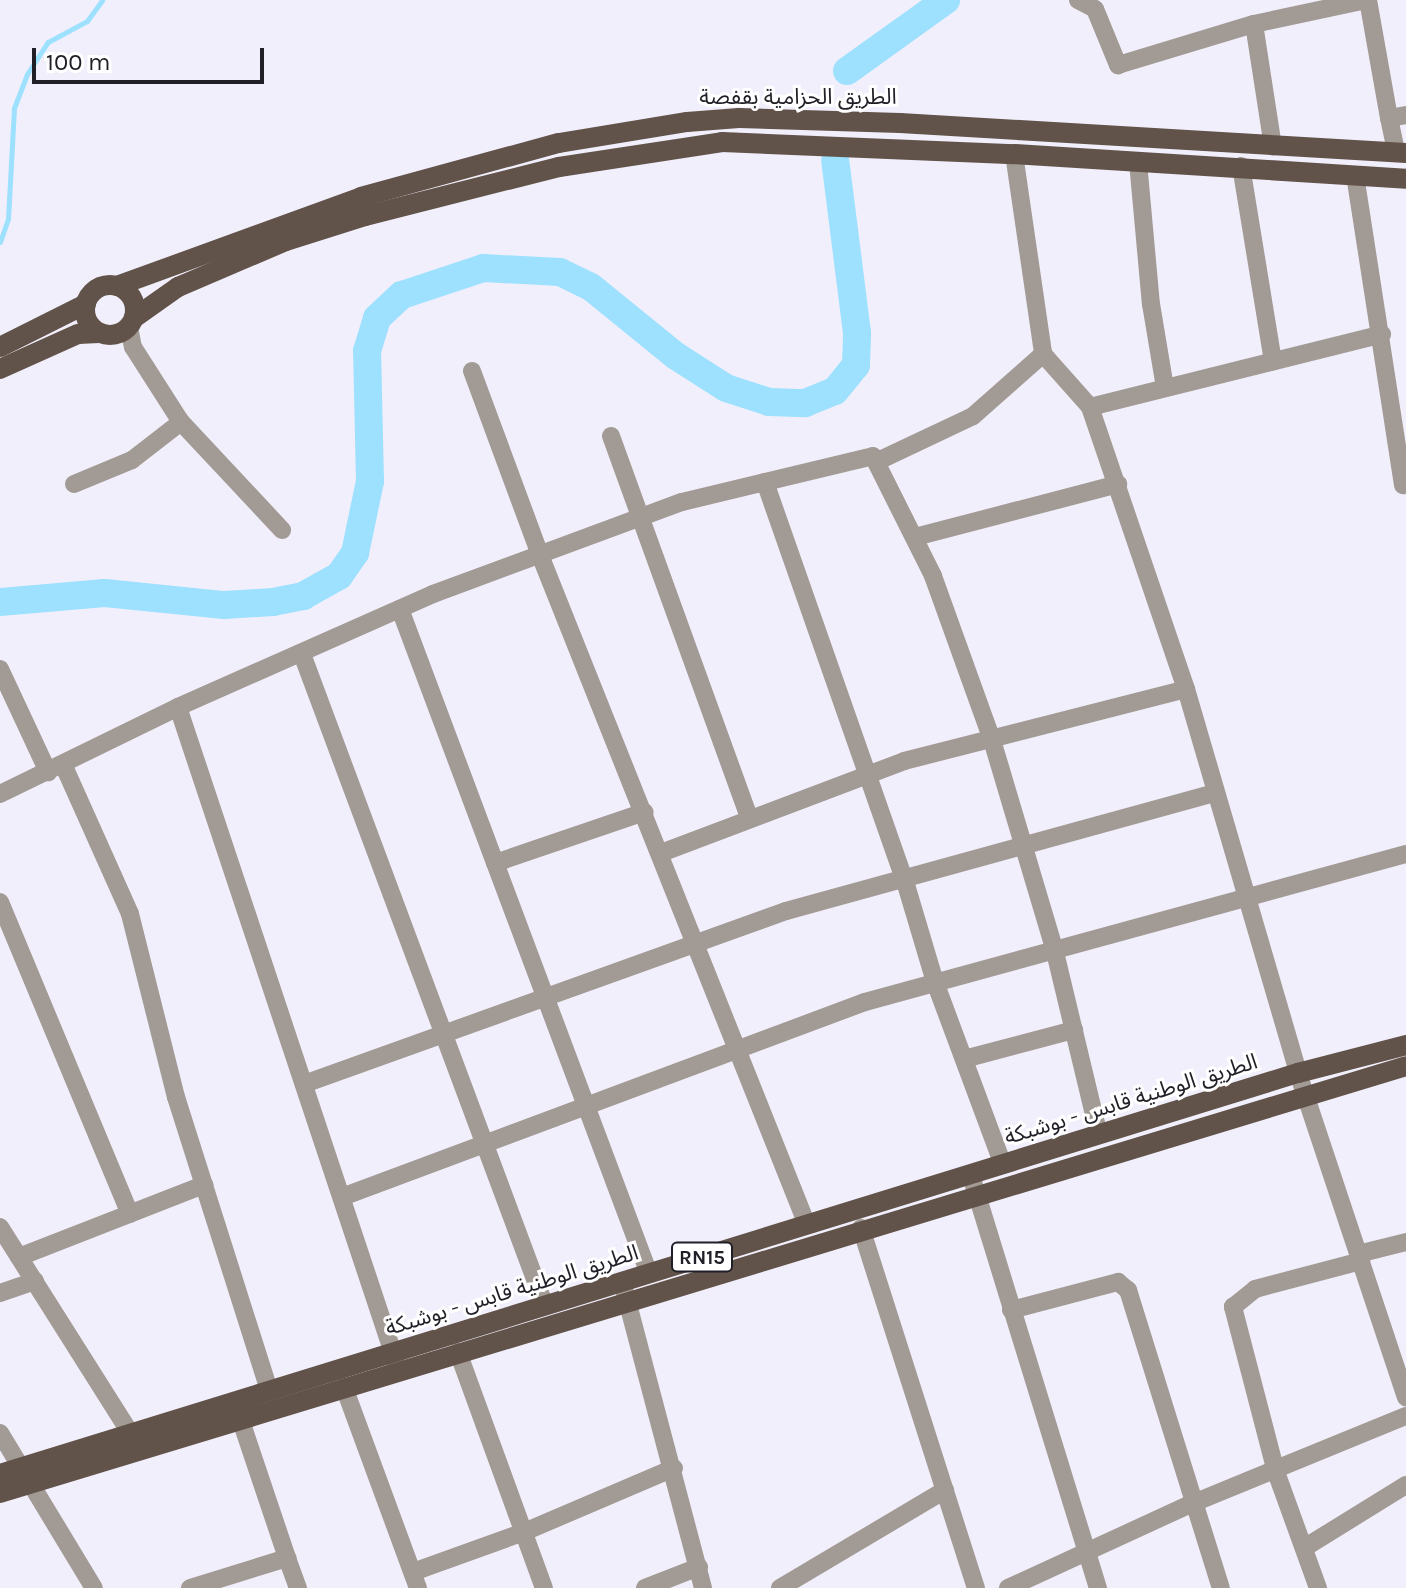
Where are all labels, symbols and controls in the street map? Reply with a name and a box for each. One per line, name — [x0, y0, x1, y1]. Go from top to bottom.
scale bar — [36, 32, 268, 82]
text: 100 m — [46, 48, 111, 76]
street label: الطريق الحزامية بقفصة — [699, 85, 897, 111]
street label: الطريق الوطنية قابس - بوشبكة — [1001, 1049, 1261, 1151]
street label: الطريق الوطنية قابس - بوشبكة — [382, 1240, 642, 1342]
road number: RN15 — [670, 1241, 734, 1273]

